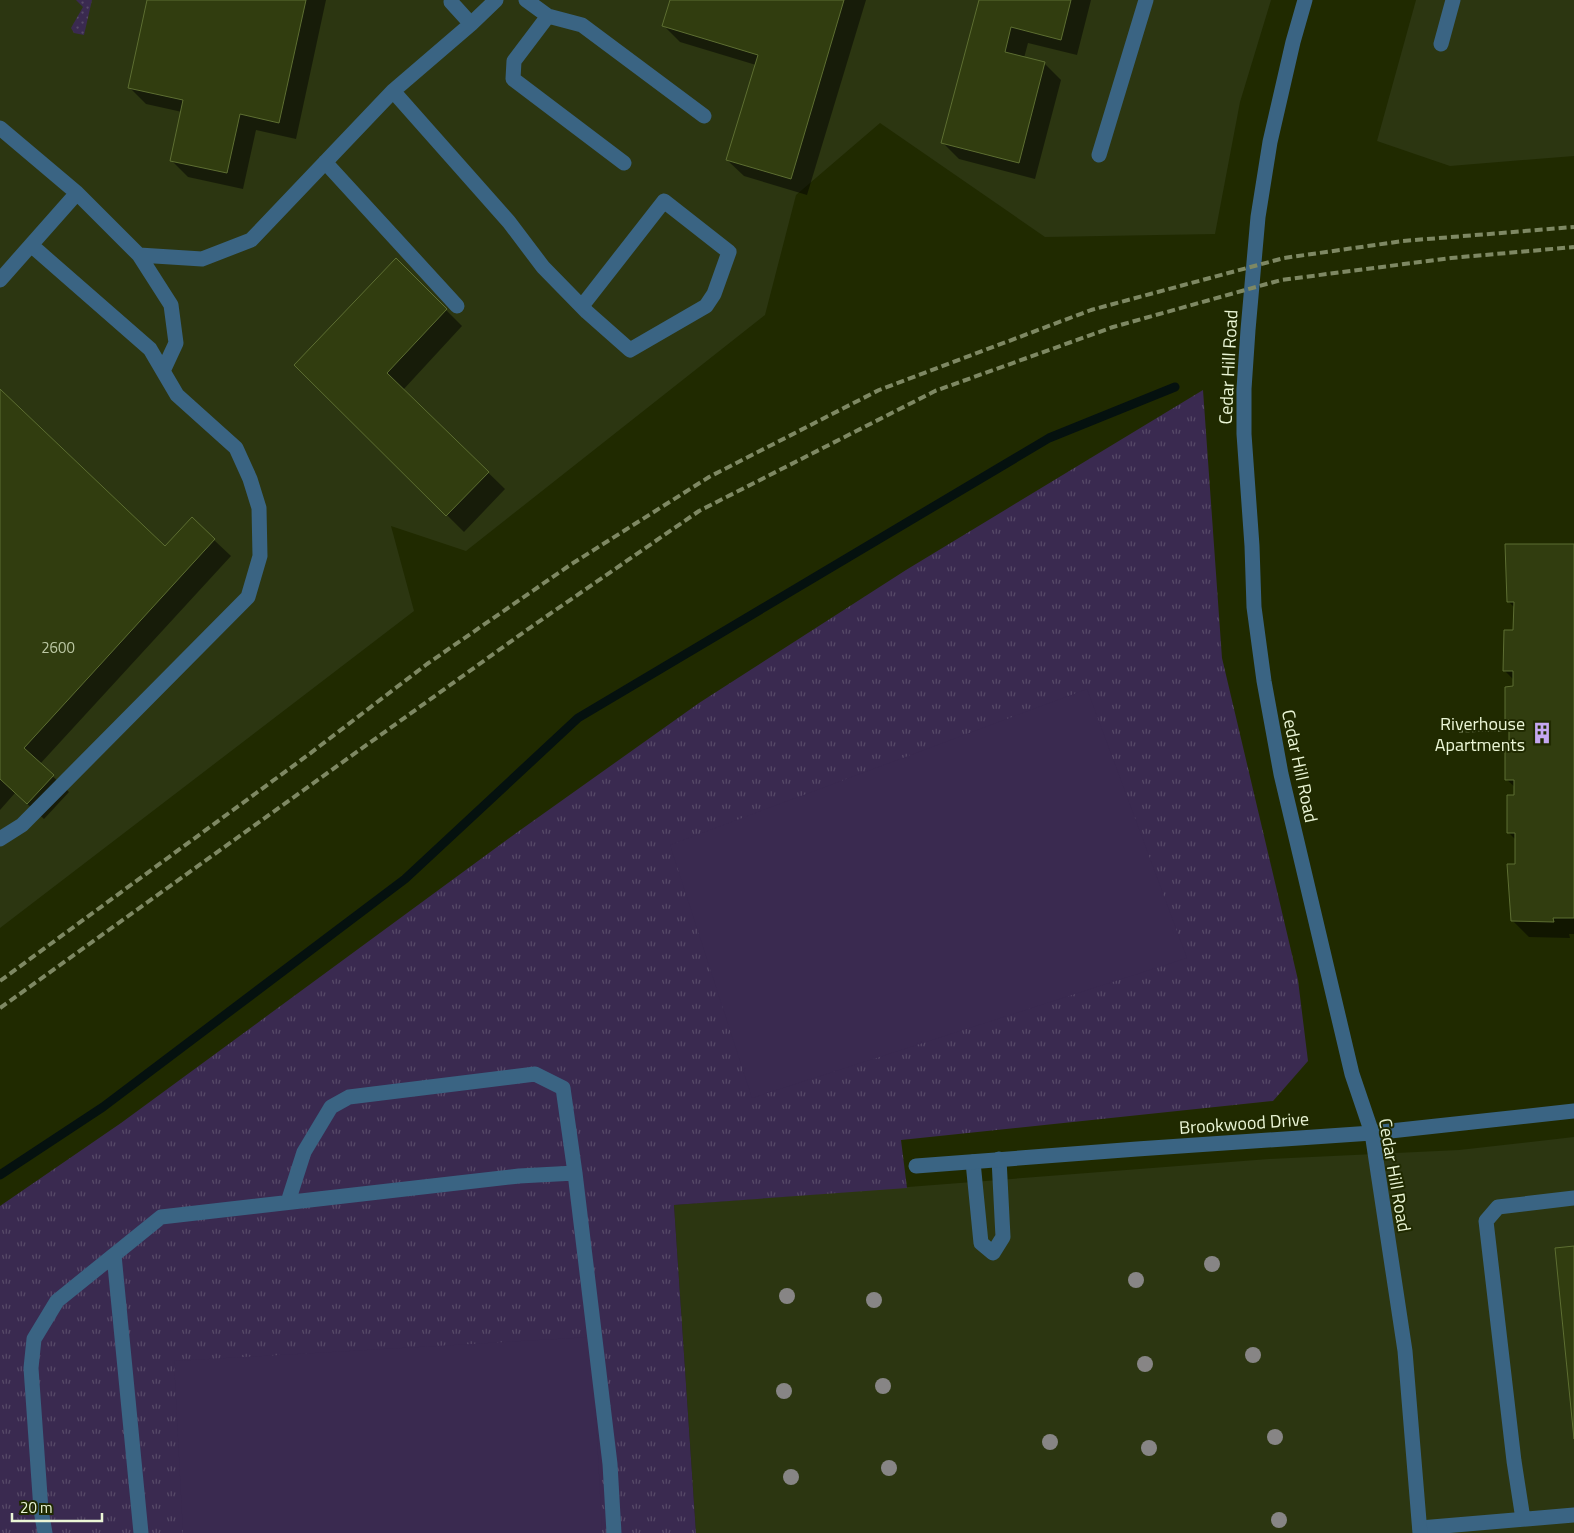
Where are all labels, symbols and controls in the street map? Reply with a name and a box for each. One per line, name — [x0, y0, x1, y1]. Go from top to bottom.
street label: Cedar Hill Road — [1212, 309, 1244, 425]
house number: 2600 — [41, 636, 75, 659]
street label: Cedar Hill Road — [1275, 707, 1325, 825]
place label: Riverhouse Apartments — [1435, 710, 1525, 758]
building icon: Riverhouse Apartments — [1529, 720, 1555, 746]
street label: Brookwood Drive — [1178, 1105, 1310, 1141]
street label: Cedar Hill Road — [1372, 1116, 1418, 1234]
scale bar — [12, 1490, 102, 1522]
text: 20 m — [20, 1496, 53, 1519]

